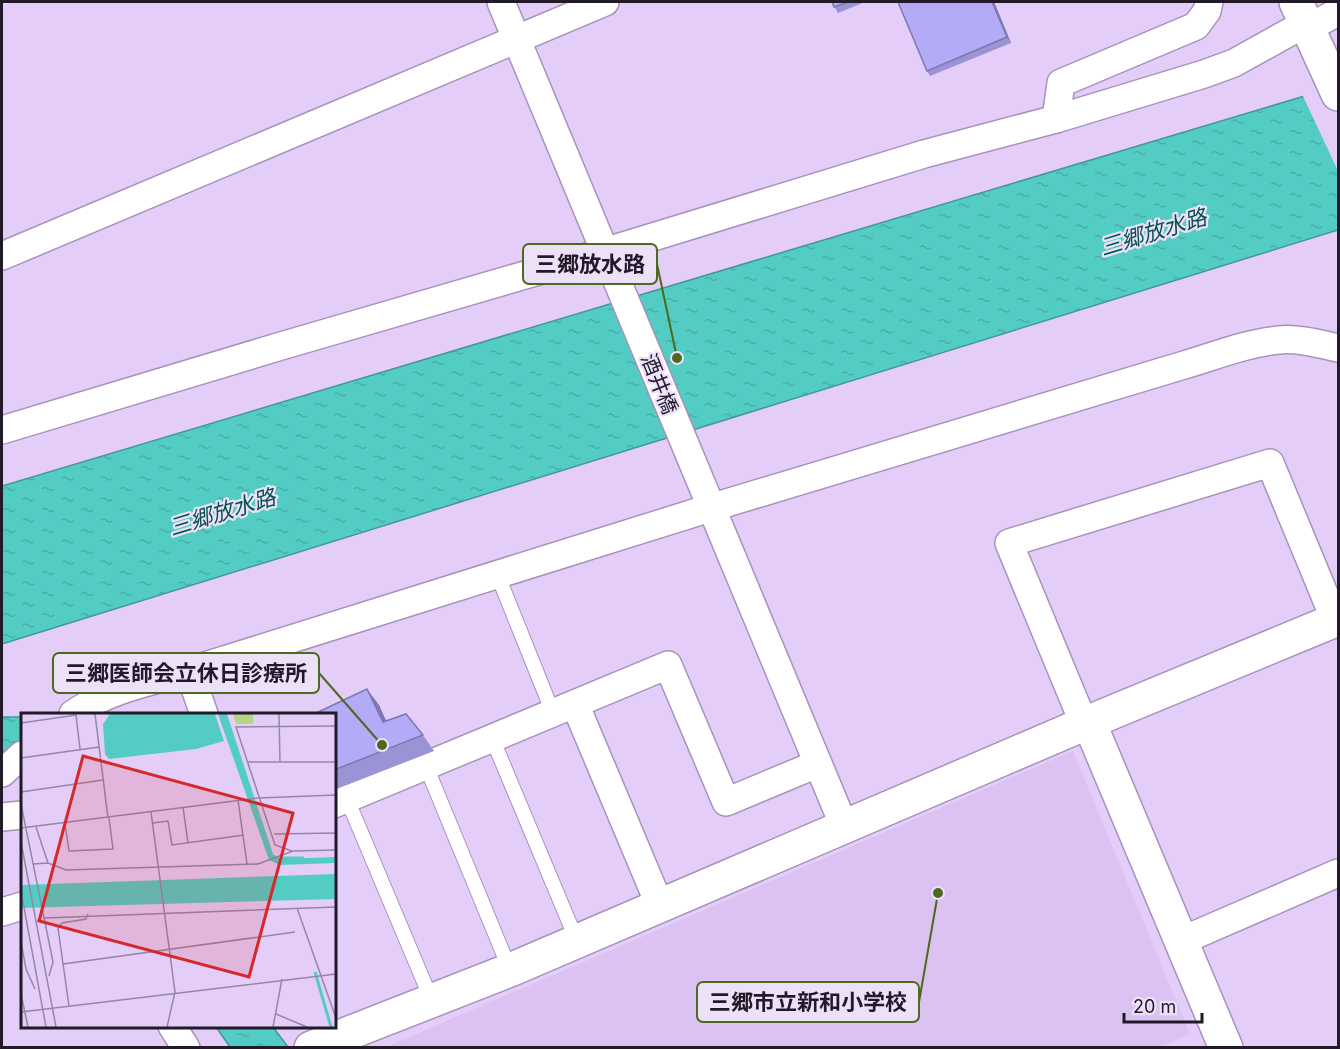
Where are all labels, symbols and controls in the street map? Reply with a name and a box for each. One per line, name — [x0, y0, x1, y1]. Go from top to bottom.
water label: 三郷放水路 — [1097, 203, 1211, 261]
callout: 三郷放水路 — [523, 244, 657, 284]
text: 三郷放水路 — [535, 251, 645, 277]
street label: 酒井橋 — [636, 350, 683, 418]
water label: 三郷放水路 — [166, 483, 280, 541]
callout: 三郷医師会立休日診療所 — [53, 653, 319, 693]
text: 三郷医師会立休日診療所 — [65, 660, 307, 686]
inset map — [21, 713, 336, 1028]
callout: 三郷市立新和小学校 — [697, 982, 919, 1022]
scale bar — [1124, 986, 1202, 1024]
text: 三郷市立新和小学校 — [709, 989, 907, 1015]
text: 20 m — [1133, 996, 1176, 1017]

